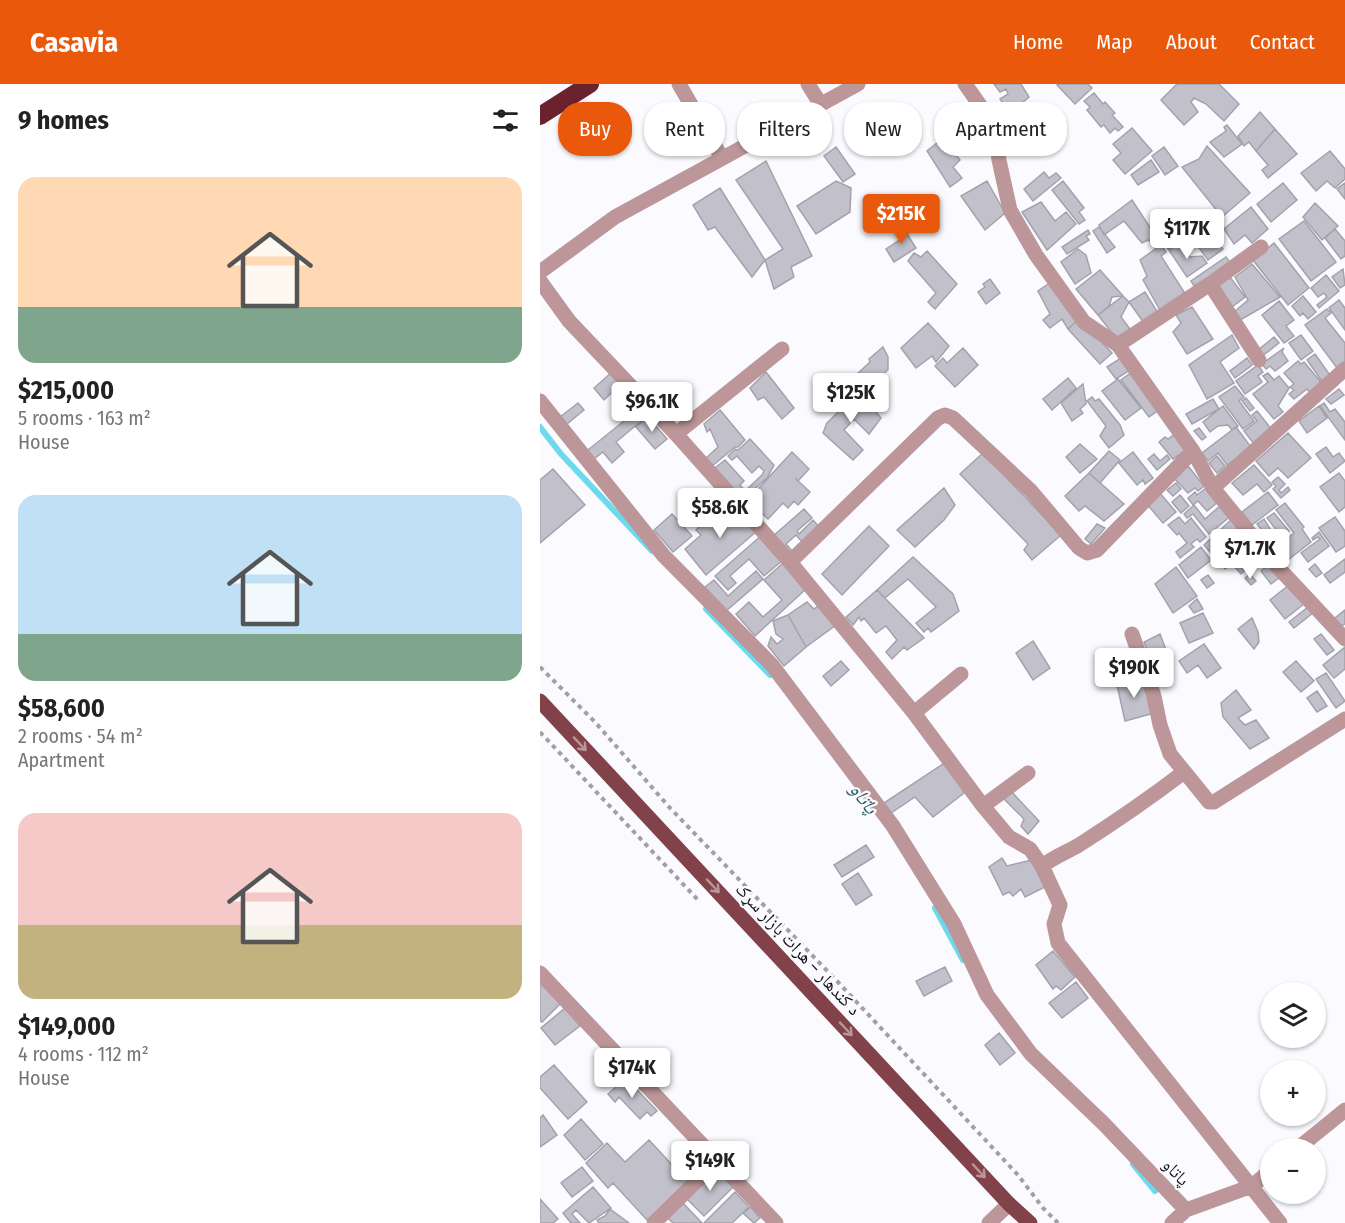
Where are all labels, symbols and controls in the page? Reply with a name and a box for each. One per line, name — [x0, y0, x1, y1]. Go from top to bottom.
text: Casavia — [30, 26, 118, 59]
text: Home — [1013, 29, 1063, 55]
text: Map — [1096, 29, 1133, 55]
text: About — [1166, 29, 1217, 55]
text: Contact — [1250, 29, 1315, 55]
chip: Buy — [558, 102, 632, 156]
chip: Rent — [644, 102, 725, 156]
chip: Filters — [737, 102, 832, 156]
chip: New — [844, 102, 922, 156]
chip: Apartment — [934, 102, 1067, 156]
icon: filters — [489, 104, 522, 137]
text: 9 homes — [18, 105, 109, 136]
pin: $215K — [859, 194, 943, 245]
text: $215K — [877, 201, 925, 225]
pin: $117K — [1145, 209, 1229, 260]
icon: home — [216, 216, 324, 324]
text: $117K — [1164, 216, 1210, 240]
pin: $125K — [809, 373, 893, 424]
text: $215,000 — [18, 375, 114, 406]
text: $125K — [827, 380, 875, 404]
pin: $96.1K — [603, 382, 701, 433]
text: $96.1K — [625, 389, 679, 413]
text: 5 rooms · 163 m² — [18, 406, 151, 430]
text: House — [18, 430, 70, 454]
pin: $58.6K — [671, 488, 769, 539]
text: $58.6K — [692, 495, 748, 519]
pin: $71.7K — [1201, 529, 1299, 580]
icon: home — [216, 534, 324, 642]
text: $71.7K — [1224, 536, 1276, 560]
pin: $190K — [1092, 648, 1176, 699]
text: $190K — [1109, 655, 1159, 679]
text: $58,600 — [18, 693, 105, 724]
text: 2 rooms · 54 m² — [18, 724, 143, 748]
one-way arrow — [573, 736, 587, 751]
text: Apartment — [18, 748, 105, 772]
water label: پاتاو — [844, 777, 884, 819]
icon: home — [216, 852, 324, 960]
street label: د کندهار – هرات بازار سړک — [731, 878, 865, 1020]
one-way arrow — [706, 879, 720, 894]
map controls — [1260, 982, 1326, 1204]
button: layers — [1260, 982, 1326, 1048]
text: $149,000 — [18, 1011, 115, 1042]
one-way arrow — [839, 1021, 853, 1036]
text: 4 rooms · 112 m² — [18, 1042, 149, 1066]
pin: $174K — [590, 1048, 674, 1099]
text: $174K — [608, 1055, 656, 1079]
button: + — [1260, 1060, 1326, 1126]
text: House — [18, 1066, 70, 1090]
button: − — [1260, 1138, 1326, 1204]
pin: $149K — [668, 1141, 752, 1192]
text: $149K — [685, 1148, 735, 1172]
street label: پاتاو — [1158, 1154, 1194, 1190]
one-way arrow — [972, 1164, 986, 1179]

